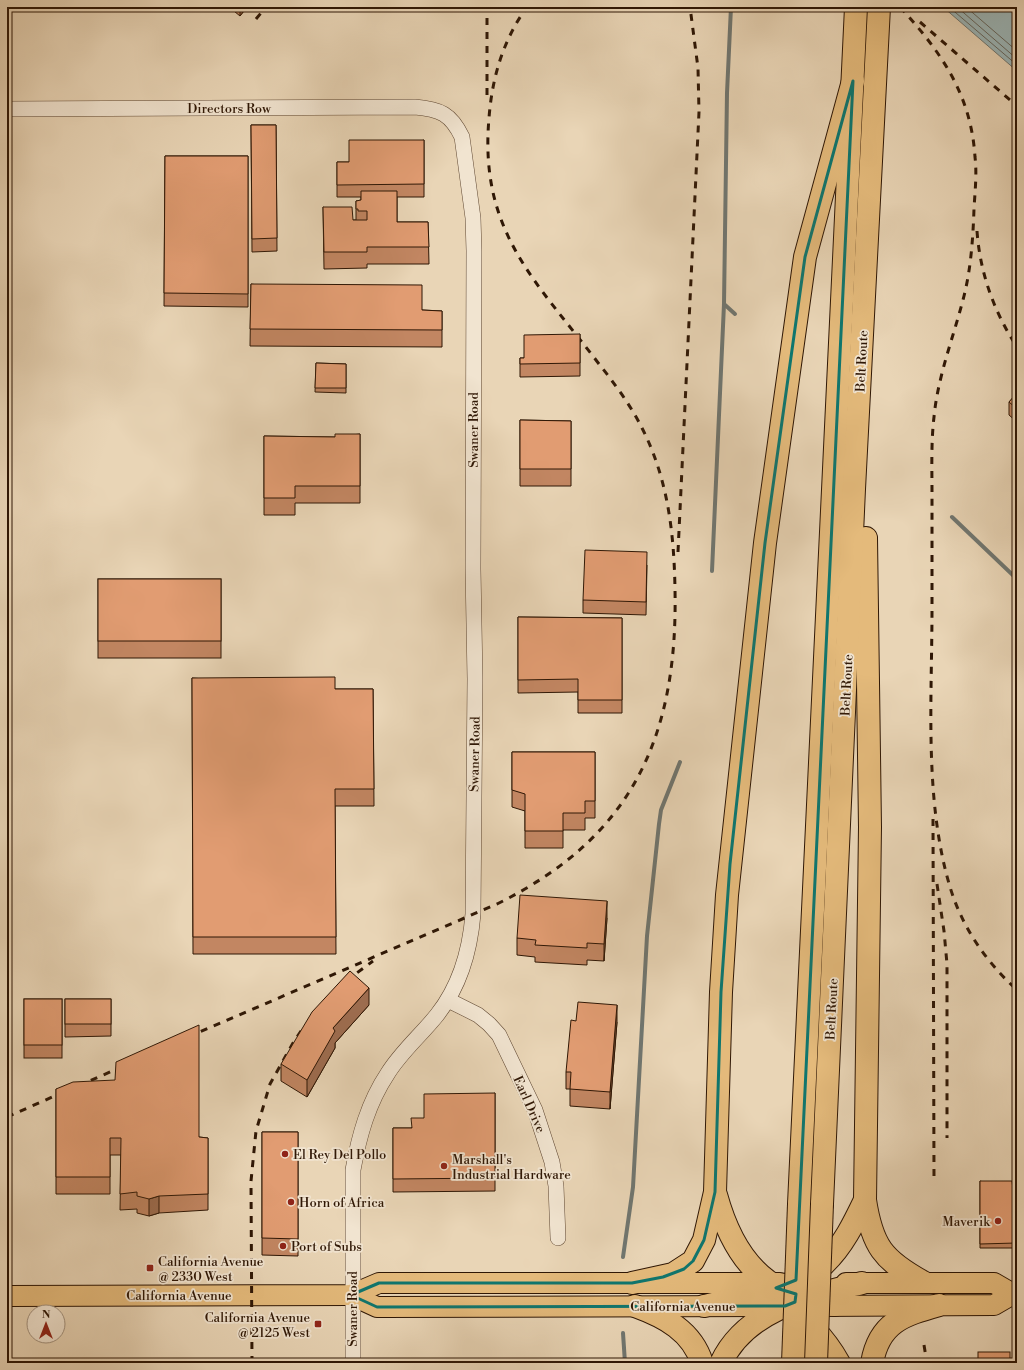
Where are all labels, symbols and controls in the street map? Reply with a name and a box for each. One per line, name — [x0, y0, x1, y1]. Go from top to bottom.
street label: Directors Row — [187, 101, 272, 117]
street label: Belt Route — [852, 330, 872, 393]
street label: Swaner Road — [466, 392, 482, 468]
street label: Belt Route — [837, 654, 857, 717]
street label: Swaner Road — [466, 715, 484, 792]
street label: Belt Route — [822, 978, 842, 1041]
street label: Earl Drive — [509, 1073, 549, 1136]
place label: El Rey Del Pollo — [293, 1147, 386, 1163]
marker: El Rey Del Pollo — [280, 1149, 290, 1159]
place label: Marshall's Industrial Hardware — [452, 1152, 571, 1183]
marker: Marshall's Industrial Hardware — [439, 1161, 449, 1171]
place label: Horn of Africa — [299, 1195, 385, 1211]
marker: Horn of Africa — [286, 1197, 296, 1207]
place label: Maverik — [942, 1214, 991, 1230]
marker: Maverik — [993, 1216, 1003, 1226]
place label: Port of Subs — [291, 1239, 362, 1255]
marker: Port of Subs — [278, 1241, 288, 1251]
place label: California Avenue @ 2330 West — [158, 1254, 264, 1285]
marker: California Avenue @ 2330 West — [145, 1263, 155, 1273]
street label: Swaner Road — [345, 1271, 361, 1347]
street label: California Avenue — [126, 1288, 232, 1304]
street label: California Avenue — [630, 1299, 736, 1315]
north arrow — [26, 1304, 66, 1344]
text: N — [42, 1308, 51, 1322]
place label: California Avenue @ 2125 West — [205, 1310, 310, 1341]
marker: California Avenue @ 2125 West — [313, 1319, 323, 1329]

